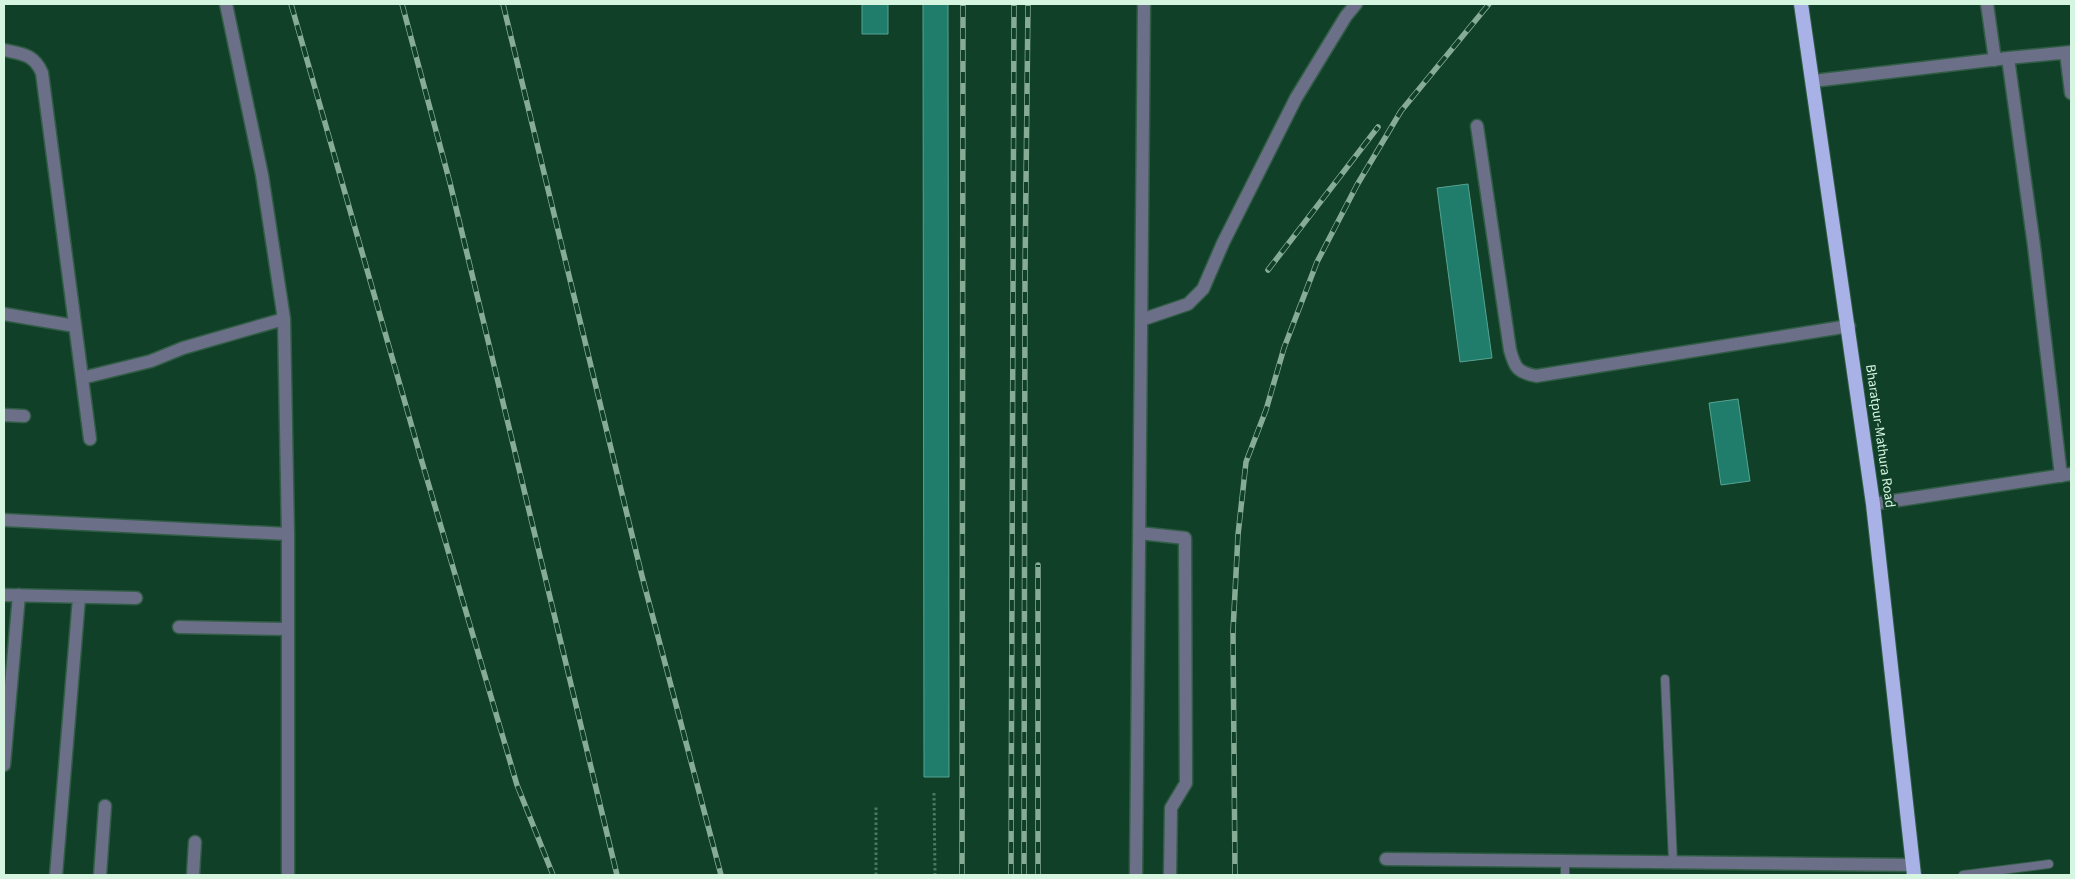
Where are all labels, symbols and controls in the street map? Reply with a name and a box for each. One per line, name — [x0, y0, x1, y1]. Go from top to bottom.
street label: Bharatpur-Mathura Road — [1860, 363, 1900, 509]

